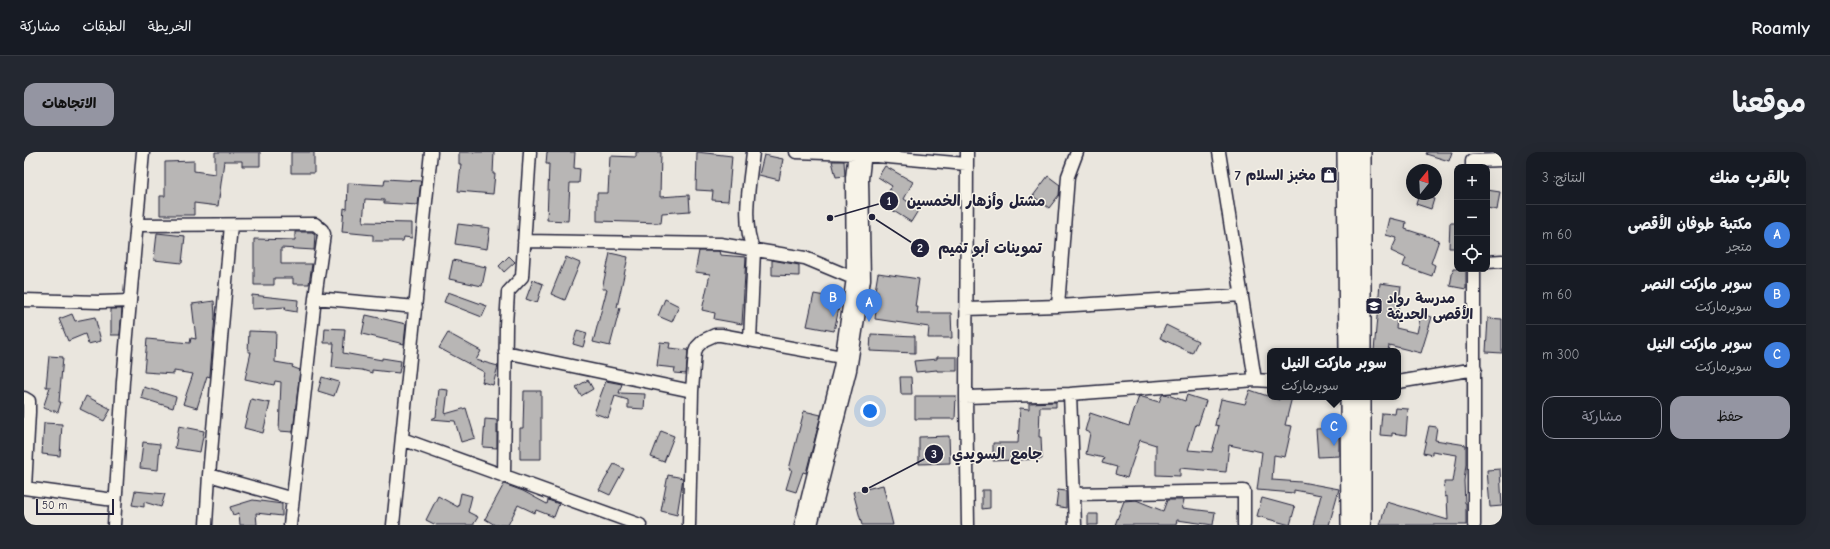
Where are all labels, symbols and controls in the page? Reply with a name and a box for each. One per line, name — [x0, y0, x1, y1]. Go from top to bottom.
text: Roamly — [1751, 17, 1810, 39]
text: مشاركة — [20, 18, 60, 35]
text: الطبقات — [82, 18, 126, 35]
text: الخريطة — [148, 18, 191, 35]
button: الاتجاهات — [24, 83, 114, 126]
text: موقعنا — [1732, 87, 1806, 119]
north arrow — [1406, 164, 1442, 200]
map controls — [1454, 164, 1490, 272]
button: + — [1454, 164, 1490, 200]
shop icon: مخبز السلام 7 — [1319, 165, 1339, 185]
place label: مخبز السلام 7 — [1234, 167, 1316, 186]
text: بالقرب منك — [1709, 168, 1790, 187]
text: النتائج: 3 — [1542, 170, 1585, 185]
callout: مشتل وأزهار الخمسين — [879, 187, 1053, 214]
text: مشتل وأزهار الخمسين — [907, 191, 1045, 210]
text: 1 — [887, 194, 892, 208]
button: − — [1454, 200, 1490, 236]
text: مكتبة طوفان الأقصى — [1628, 215, 1752, 233]
text: 60 m — [1542, 227, 1572, 242]
text: A — [1773, 227, 1781, 242]
callout: تموينات أبو تميم — [910, 234, 1050, 261]
button: locate — [1454, 236, 1490, 272]
text: تموينات أبو تميم — [938, 238, 1043, 259]
text: متجر — [1727, 239, 1752, 254]
text: 2 — [917, 241, 923, 255]
text: سوبر ماركت النصر — [1643, 275, 1752, 293]
pin: B — [820, 284, 846, 317]
text: 60 m — [1542, 287, 1572, 302]
text: B — [1773, 287, 1781, 302]
pin: A — [856, 289, 882, 322]
place label: مدرسة رواد الأقصى الحديثة — [1387, 290, 1473, 323]
school or university icon: مدرسة رواد الأقصى الحديثة — [1364, 296, 1384, 316]
text: سوبرماركت — [1695, 299, 1752, 314]
text: سوبر ماركت النيل — [1647, 335, 1752, 353]
text: 300 m — [1542, 347, 1580, 362]
text: C — [1773, 347, 1781, 362]
popup — [1267, 348, 1401, 400]
text: سوبر ماركت النيل — [1281, 354, 1387, 372]
text: سوبرماركت — [1695, 359, 1752, 374]
text: سوبرماركت — [1281, 378, 1338, 393]
button: مشاركة — [1542, 396, 1662, 439]
button: حفظ — [1670, 396, 1790, 439]
your location — [860, 401, 880, 421]
pin: C — [1321, 413, 1347, 446]
callout: جامع السويدي — [924, 441, 1050, 468]
text: جامع السويدي — [952, 445, 1042, 466]
text: 3 — [931, 447, 937, 461]
scale bar — [36, 497, 114, 516]
text: 50 m — [42, 499, 67, 512]

